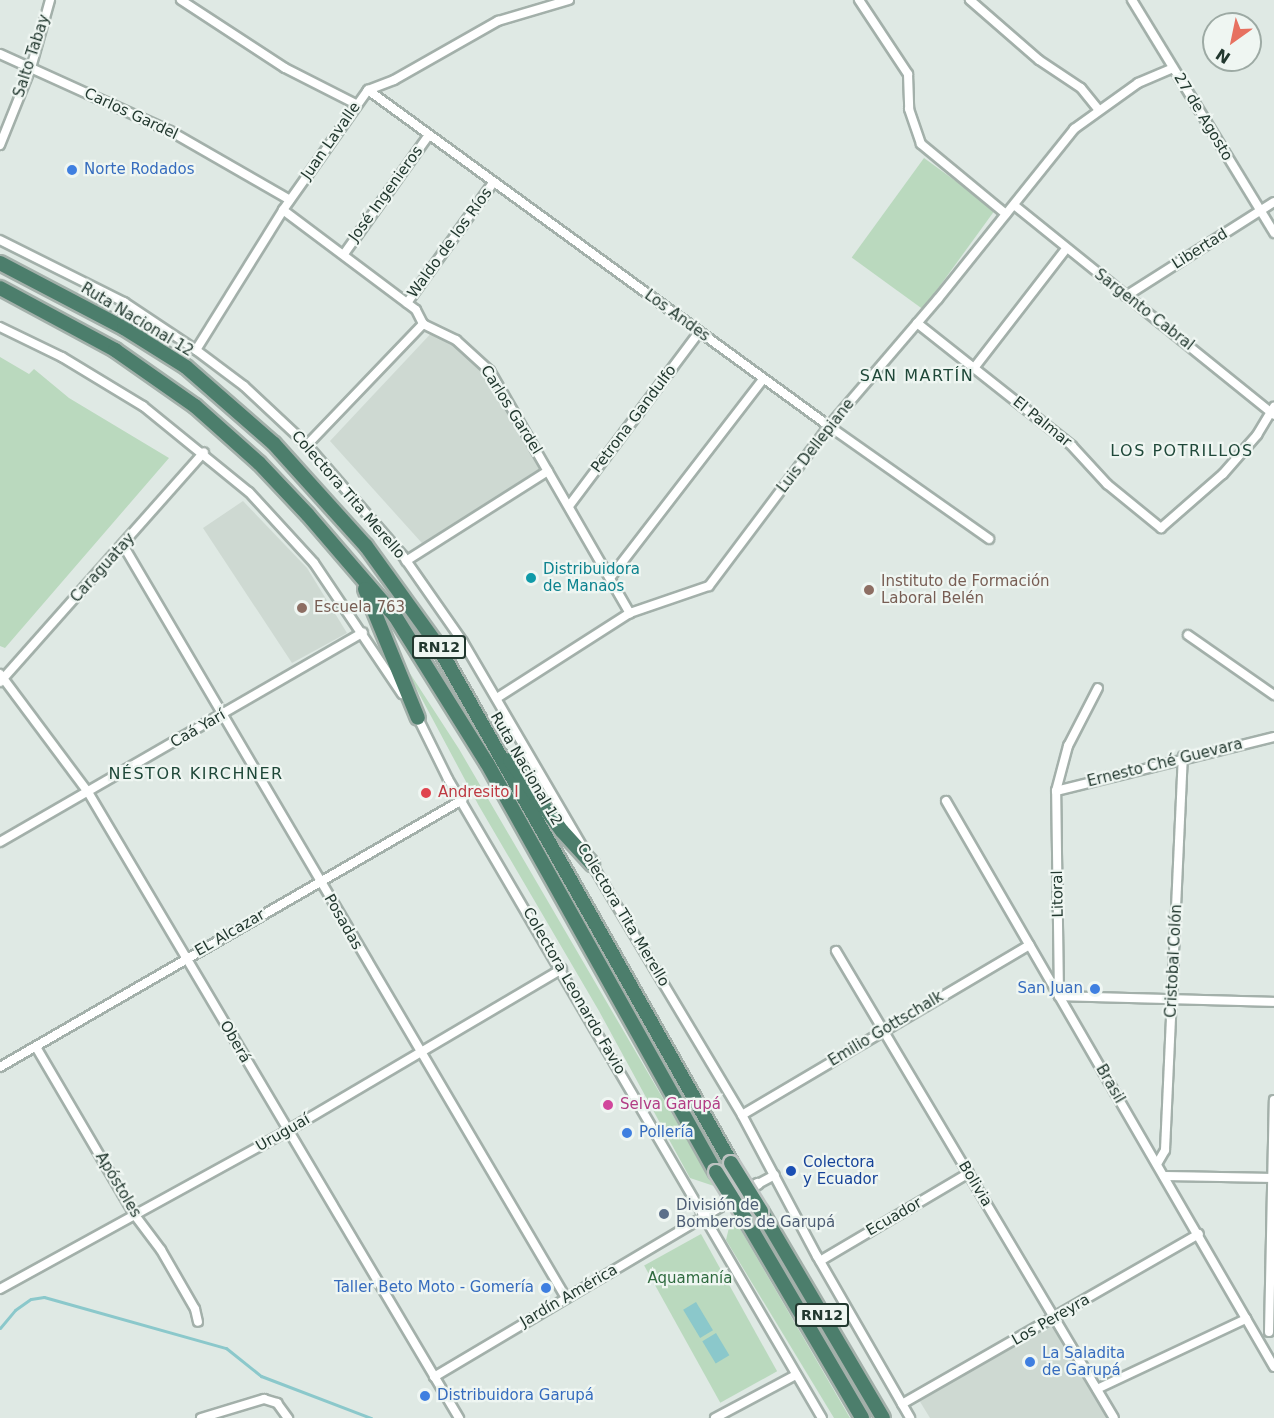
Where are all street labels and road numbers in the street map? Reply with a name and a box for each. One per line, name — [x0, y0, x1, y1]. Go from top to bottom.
street label: Salto Tabay — [10, 12, 54, 100]
street label: 27 de Agosto — [1170, 70, 1236, 164]
street label: Carlos Gardel — [81, 84, 181, 144]
street label: Juan Lavalle — [298, 99, 364, 183]
street label: José Ingenieros — [345, 143, 427, 245]
street label: Waldo de los Ríos — [404, 184, 496, 302]
street label: Libertad — [1169, 225, 1231, 273]
street label: Sargento Cabral — [1091, 266, 1197, 354]
street label: Ruta Nacional 12 — [78, 279, 196, 361]
street label: Los Andes — [641, 286, 713, 346]
street label: Carlos Gardel — [477, 362, 545, 458]
street label: Petrona Gandulfo — [588, 362, 680, 476]
street label: El Palmar — [1009, 393, 1075, 451]
street label: Luis Dellepiane — [774, 395, 858, 497]
street label: Colectora Tita Merello — [287, 427, 409, 563]
street label: Caraguatay — [67, 530, 139, 606]
road number: RN12 — [412, 636, 466, 658]
street label: Caá Yarí — [167, 706, 229, 752]
street label: Ruta Nacional 12 — [486, 709, 566, 829]
street label: Ernesto Ché Guevara — [1085, 735, 1245, 791]
street label: Colectora Tita Merello — [573, 840, 673, 990]
street label: Litoral — [1049, 870, 1067, 918]
street label: Posadas — [320, 891, 366, 953]
street label: Colectora Leonardo Favio — [519, 904, 629, 1078]
street label: Cristobal Colón — [1162, 904, 1186, 1018]
street label: EL Alcazar — [192, 906, 268, 960]
street label: Emilio Gottschalk — [825, 988, 947, 1070]
street label: Oberá — [216, 1018, 254, 1066]
street label: Brasil — [1092, 1061, 1128, 1107]
street label: Uruguaí — [253, 1110, 313, 1156]
street label: Apóstoles — [91, 1149, 145, 1221]
street label: Bolivia — [954, 1158, 996, 1210]
street label: Ecuador — [863, 1194, 925, 1240]
street label: Jardín América — [517, 1261, 621, 1331]
street label: Los Pereyra — [1009, 1290, 1093, 1350]
road number: RN12 — [795, 1304, 849, 1326]

